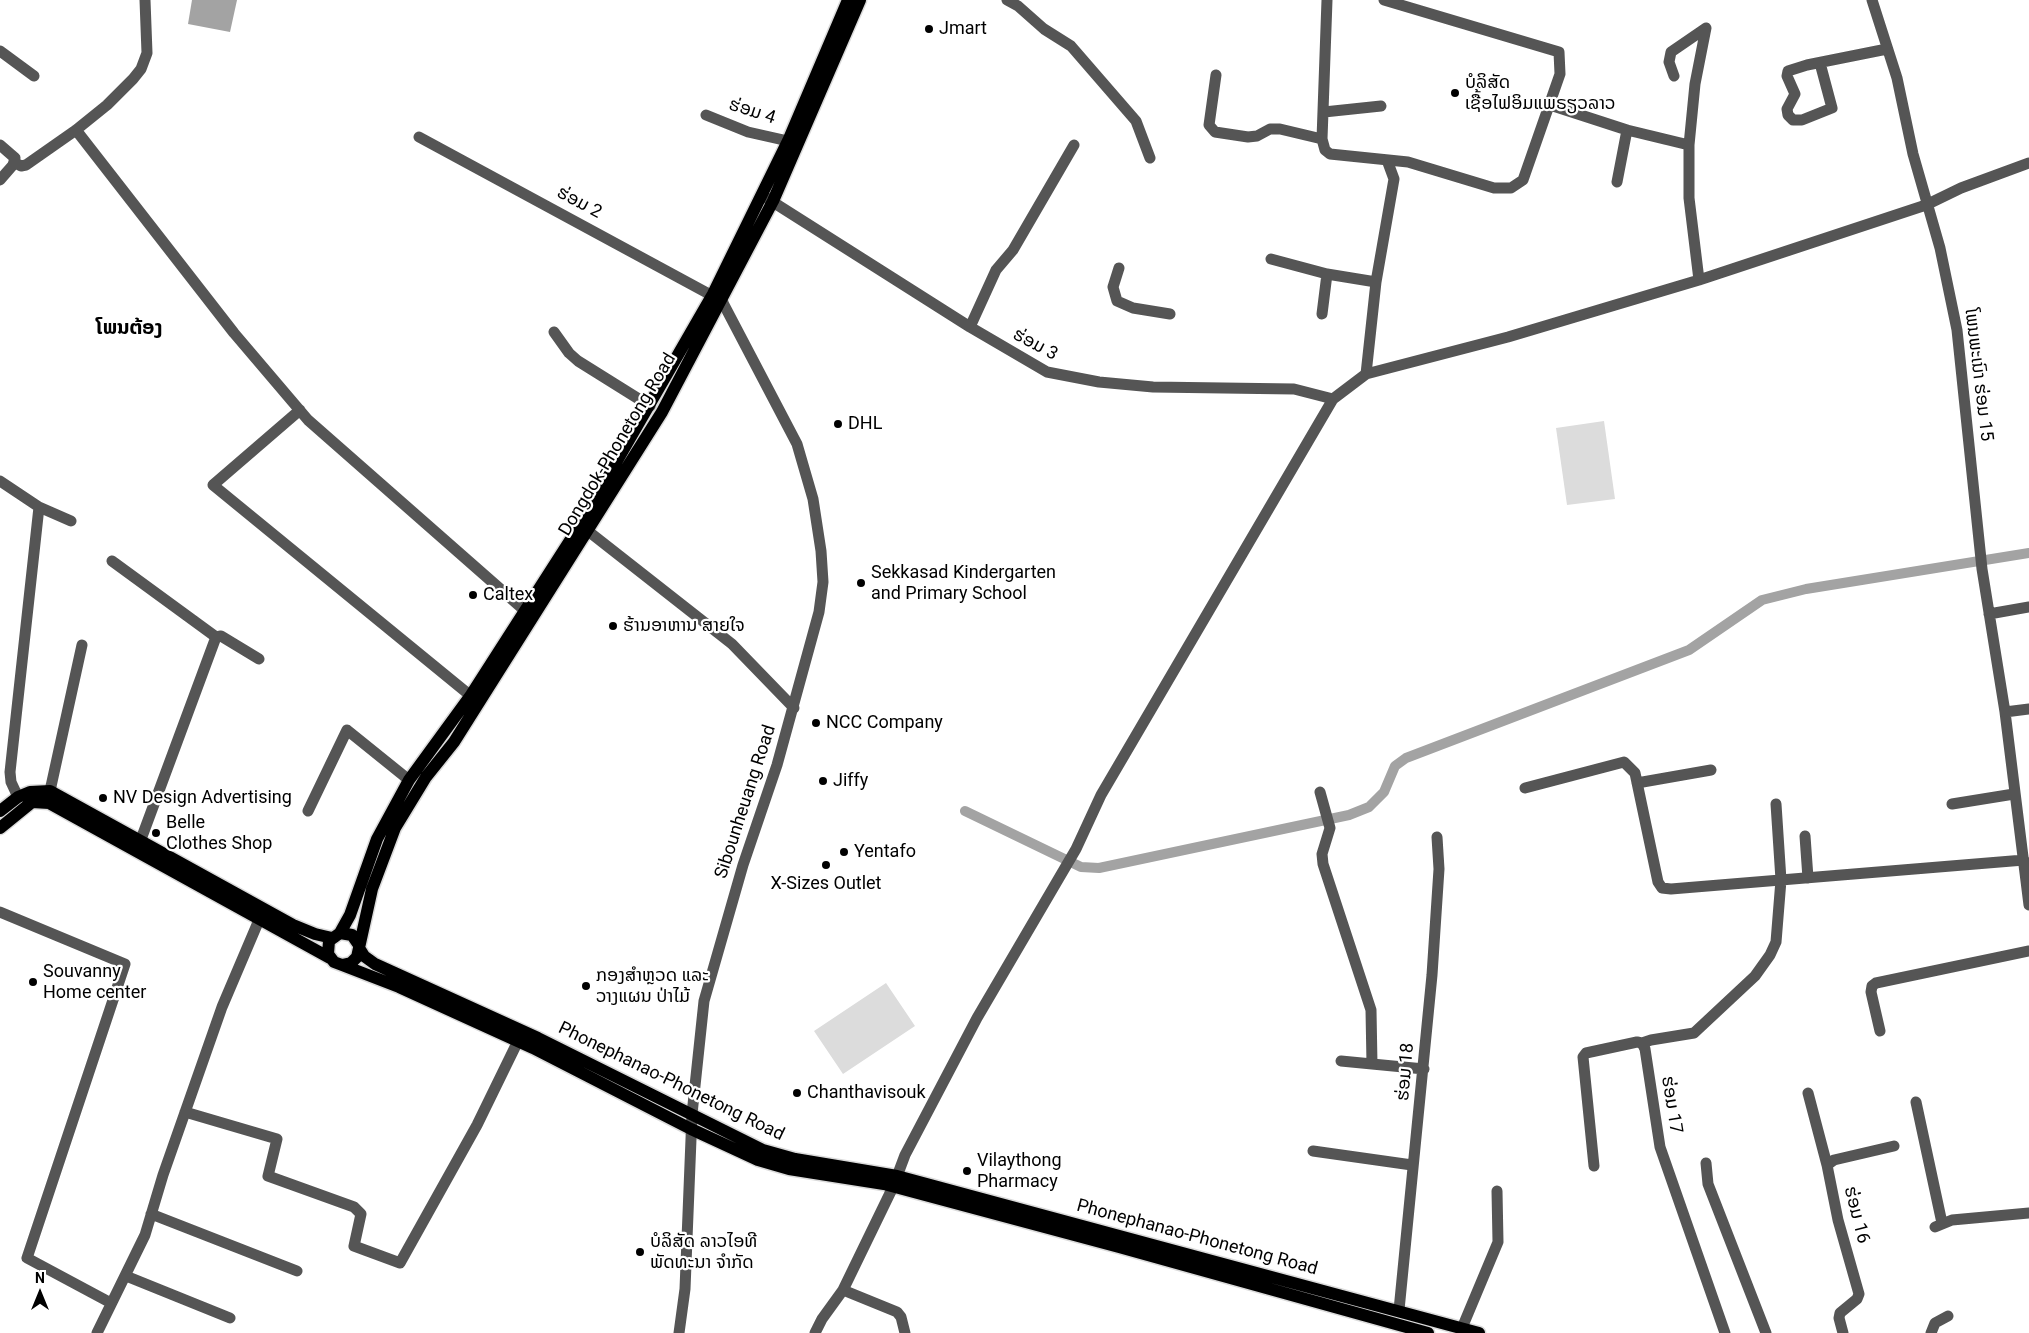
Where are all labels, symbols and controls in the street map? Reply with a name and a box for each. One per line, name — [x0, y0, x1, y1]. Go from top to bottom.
place label: Jmart — [939, 18, 987, 40]
marker: Jmart — [923, 23, 935, 35]
place label: ບໍລິສັດ ເຊື້ອໄຟອິມແພຣຽວລາວ — [1465, 72, 1616, 115]
marker: ບໍລິສັດ ເຊື້ອໄຟອິມແພຣຽວລາວ — [1449, 87, 1461, 99]
street label: ຮ່ອມ 4 — [726, 94, 778, 130]
street label: ຮ່ອມ 2 — [553, 182, 605, 224]
street label: ໂພນພະເນົາ ຮ່ອມ 15 — [1959, 307, 1997, 443]
district label: ໂພນຕ້ອງ — [96, 317, 162, 341]
street label: ຮ່ອມ 3 — [1009, 324, 1061, 366]
street label: Dongdok-Phonetong Road — [555, 350, 681, 540]
place label: DHL — [848, 413, 882, 435]
marker: DHL — [832, 418, 844, 430]
place label: Sekkasad Kindergarten and Primary School — [871, 562, 1056, 604]
marker: Sekkasad Kindergarten and Primary School — [855, 577, 867, 589]
place label: Caltex — [483, 584, 533, 606]
marker: Caltex — [467, 589, 479, 601]
place label: ຮ້ານອາຫານ ສາຍໃຈ — [623, 615, 745, 637]
marker: ຮ້ານອາຫານ ສາຍໃຈ — [607, 620, 619, 632]
place label: NCC Company — [826, 712, 943, 734]
marker: NCC Company — [810, 717, 822, 729]
street label: Sibounheuang Road — [711, 722, 781, 882]
place label: Jiffy — [833, 770, 868, 792]
marker: Jiffy — [817, 775, 829, 787]
place label: NV Design Advertising — [113, 787, 292, 809]
marker: NV Design Advertising — [97, 792, 109, 804]
place label: Belle Clothes Shop — [166, 812, 272, 854]
marker: Belle Clothes Shop — [150, 827, 162, 839]
place label: Yentafo — [854, 841, 916, 863]
marker: Yentafo — [838, 846, 850, 858]
marker: X-Sizes Outlet — [820, 859, 832, 871]
place label: X-Sizes Outlet — [770, 873, 882, 895]
place label: Souvanny Home center — [43, 961, 146, 1004]
place label: ກອງສໍາຫຼວດ ແລະ ວາງແຜນ ປ່າໄມ້ — [596, 965, 709, 1008]
marker: Souvanny Home center — [27, 976, 39, 988]
marker: ກອງສໍາຫຼວດ ແລະ ວາງແຜນ ປ່າໄມ້ — [580, 980, 592, 992]
street label: Phonephanao-Phonetong Road — [555, 1018, 787, 1146]
street label: ຮ່ອມ 18 — [1393, 1042, 1419, 1102]
street label: ຮ່ອມ 17 — [1656, 1075, 1686, 1135]
place label: Chanthavisouk — [807, 1082, 926, 1104]
marker: Chanthavisouk — [791, 1087, 803, 1099]
place label: Vilaythong Pharmacy — [977, 1150, 1062, 1192]
marker: Vilaythong Pharmacy — [961, 1165, 973, 1177]
street label: ຮ່ອມ 16 — [1839, 1184, 1873, 1246]
street label: Phonephanao-Phonetong Road — [1074, 1195, 1320, 1281]
place label: ບໍລິສັດ ລາວໄອທີ ພັດທະນາ ຈຳກັດ — [650, 1231, 757, 1274]
marker: ບໍລິສັດ ລາວໄອທີ ພັດທະນາ ຈຳກັດ — [634, 1246, 646, 1258]
north arrow — [15, 1268, 65, 1318]
text: N — [35, 1270, 45, 1286]

